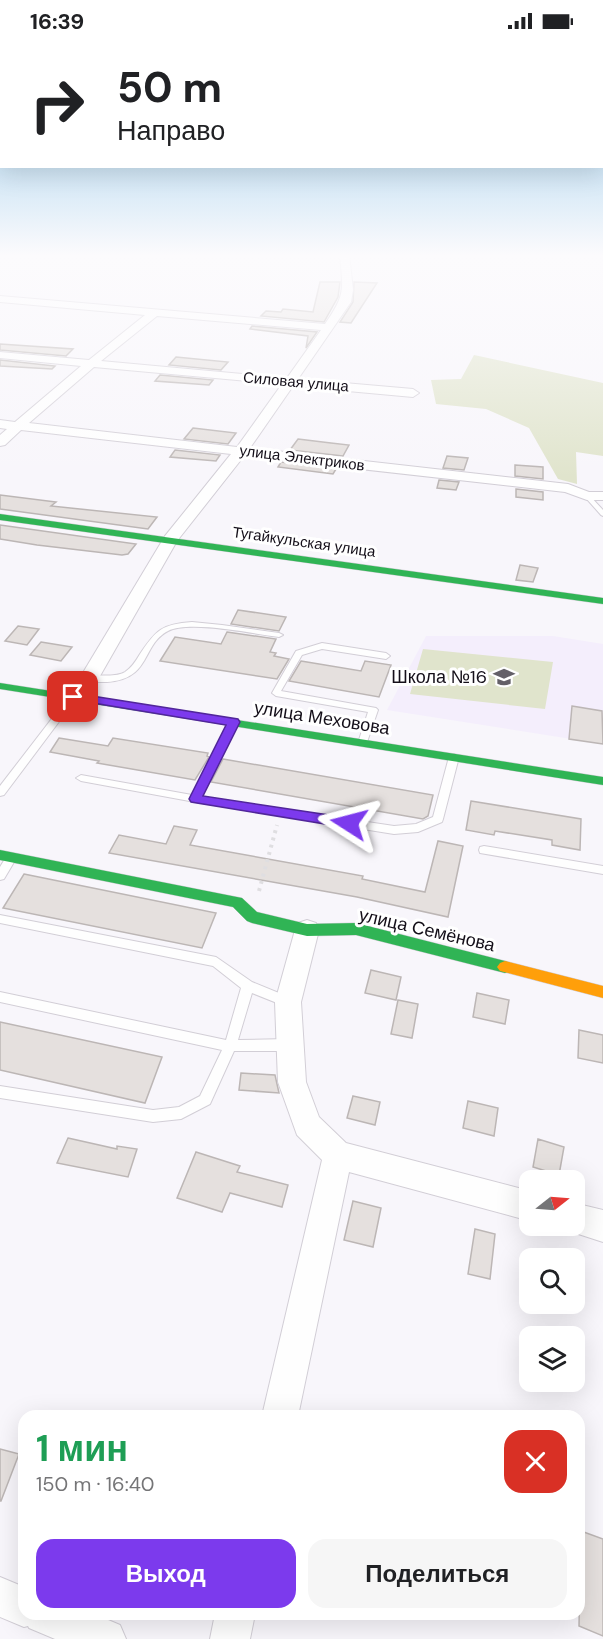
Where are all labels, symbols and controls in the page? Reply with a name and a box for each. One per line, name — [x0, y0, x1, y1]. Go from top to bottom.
text: 16:39 — [30, 7, 84, 36]
text: 50 m — [117, 60, 222, 115]
icon: right — [18, 66, 96, 144]
text: Направо — [117, 113, 225, 148]
street label: Силовая улица — [242, 367, 350, 397]
street label: улица Электриков — [238, 440, 366, 476]
street label: Тугайкульская улица — [231, 522, 377, 562]
place label: Школа №16 — [391, 665, 487, 689]
school or university icon: Школа №16 — [492, 665, 516, 689]
pin — [47, 671, 98, 722]
icon: arrive — [56, 680, 89, 713]
street label: улица Меховова — [253, 695, 392, 741]
position arrow — [317, 791, 381, 855]
street label: улица Семёнова — [357, 903, 498, 958]
north arrow — [519, 1170, 585, 1236]
map controls — [519, 1170, 585, 1392]
button: search — [519, 1248, 585, 1314]
button: layers — [519, 1326, 585, 1392]
text: 1 мин — [36, 1425, 128, 1472]
button: close — [504, 1430, 567, 1493]
text: 150 m · 16:40 — [36, 1471, 155, 1497]
button: Выход — [36, 1539, 296, 1608]
button: Поделиться — [308, 1539, 567, 1608]

